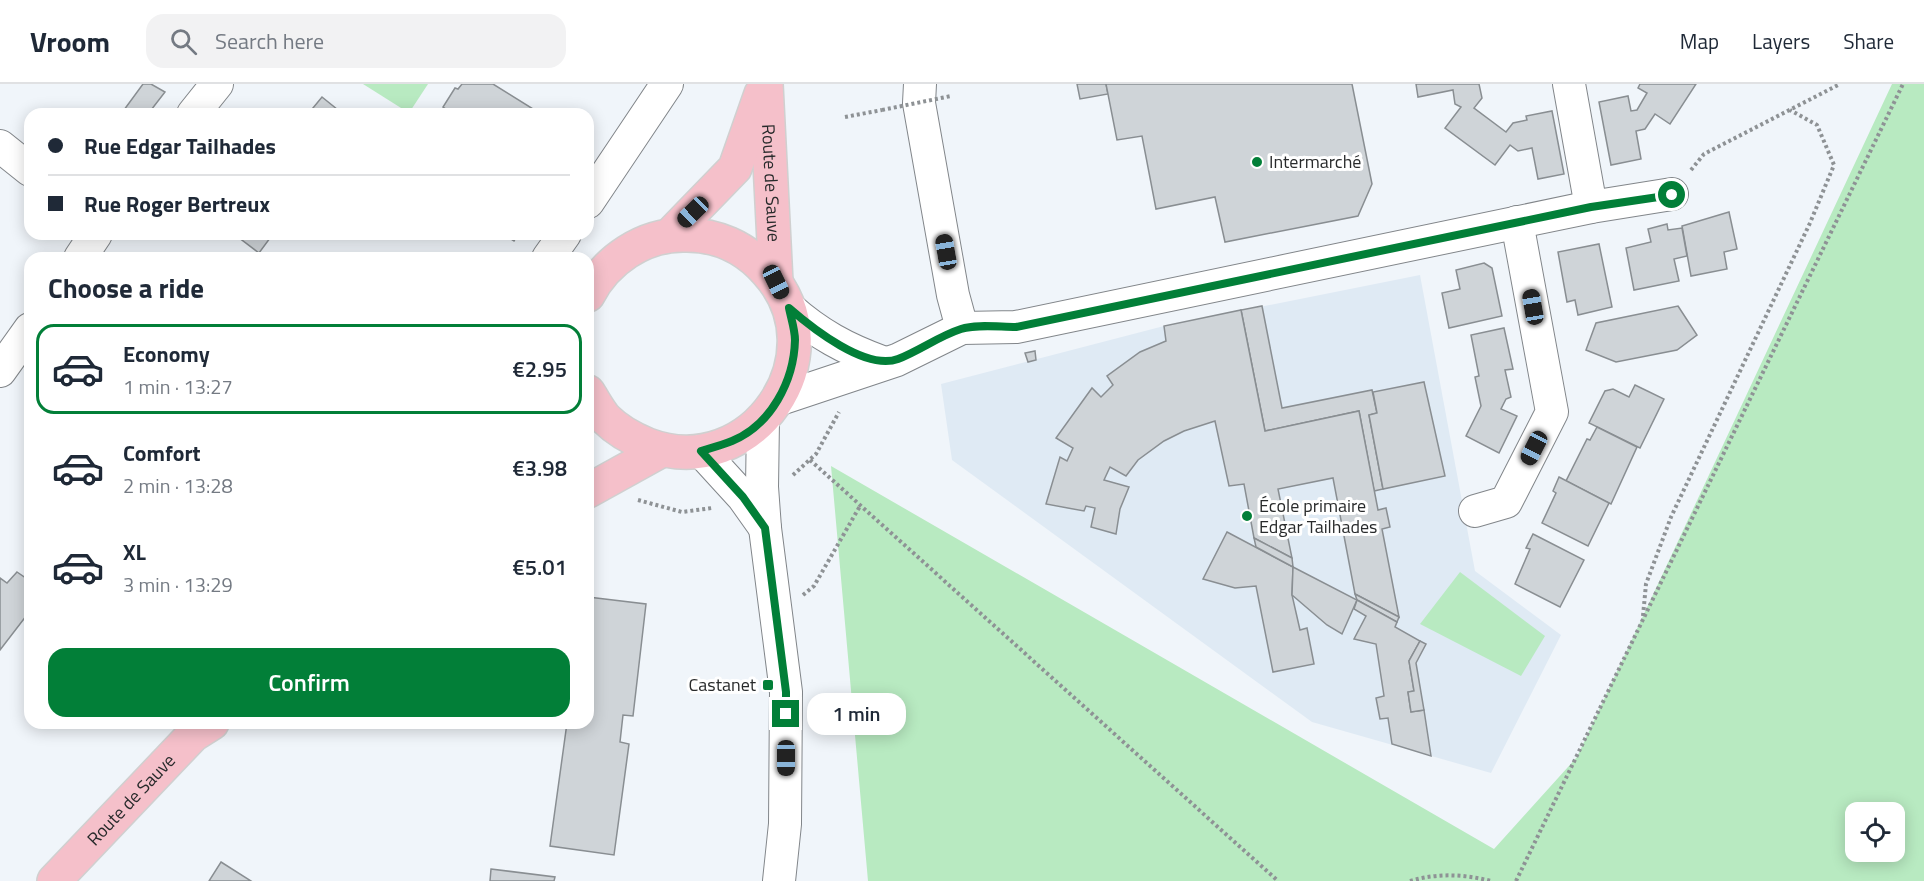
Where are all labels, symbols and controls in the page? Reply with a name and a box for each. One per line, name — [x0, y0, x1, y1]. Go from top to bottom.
search box — [146, 14, 566, 68]
text: Vroom — [30, 20, 110, 63]
text: Search here — [215, 24, 324, 58]
icon: search — [167, 25, 200, 58]
text: Map — [1680, 25, 1719, 57]
text: Layers — [1752, 25, 1810, 57]
text: Share — [1843, 25, 1894, 57]
street label: Route de Sauve — [755, 123, 788, 242]
text: Rue Edgar Tailhades — [84, 129, 276, 163]
place label: Intermarché — [1269, 148, 1361, 175]
marker: Intermarché — [1250, 155, 1264, 169]
route start — [1658, 181, 1685, 208]
text: Rue Roger Bertreux — [84, 187, 270, 221]
car — [674, 193, 712, 231]
car — [934, 233, 958, 271]
car — [760, 262, 792, 302]
text: Choose a ride — [48, 267, 204, 308]
car — [1521, 288, 1545, 326]
text: Economy — [123, 337, 210, 371]
icon: car — [51, 342, 105, 396]
text: €2.95 — [512, 352, 567, 386]
text: 1 min · 13:27 — [123, 371, 233, 402]
car — [1518, 428, 1550, 468]
text: Comfort — [123, 436, 201, 470]
icon: car — [51, 441, 105, 495]
text: €3.98 — [512, 451, 567, 485]
text: 2 min · 13:28 — [123, 470, 233, 501]
place label: École primaire Edgar Tailhades — [1259, 492, 1377, 540]
marker: École primaire Edgar Tailhades — [1240, 509, 1254, 523]
text: XL — [123, 535, 146, 569]
icon: car — [51, 540, 105, 594]
text: €5.01 — [512, 550, 567, 584]
text: 3 min · 13:29 — [123, 569, 233, 600]
button: Confirm — [48, 648, 570, 717]
place label: Castanet — [688, 671, 757, 698]
marker: Castanet — [761, 678, 775, 692]
callout: 1 min — [807, 693, 906, 735]
text: 1 min — [832, 698, 881, 729]
route end — [772, 700, 799, 727]
car — [777, 740, 795, 776]
street label: Route de Sauve — [80, 748, 181, 852]
map controls — [1845, 802, 1905, 862]
button: locate — [1845, 802, 1905, 862]

